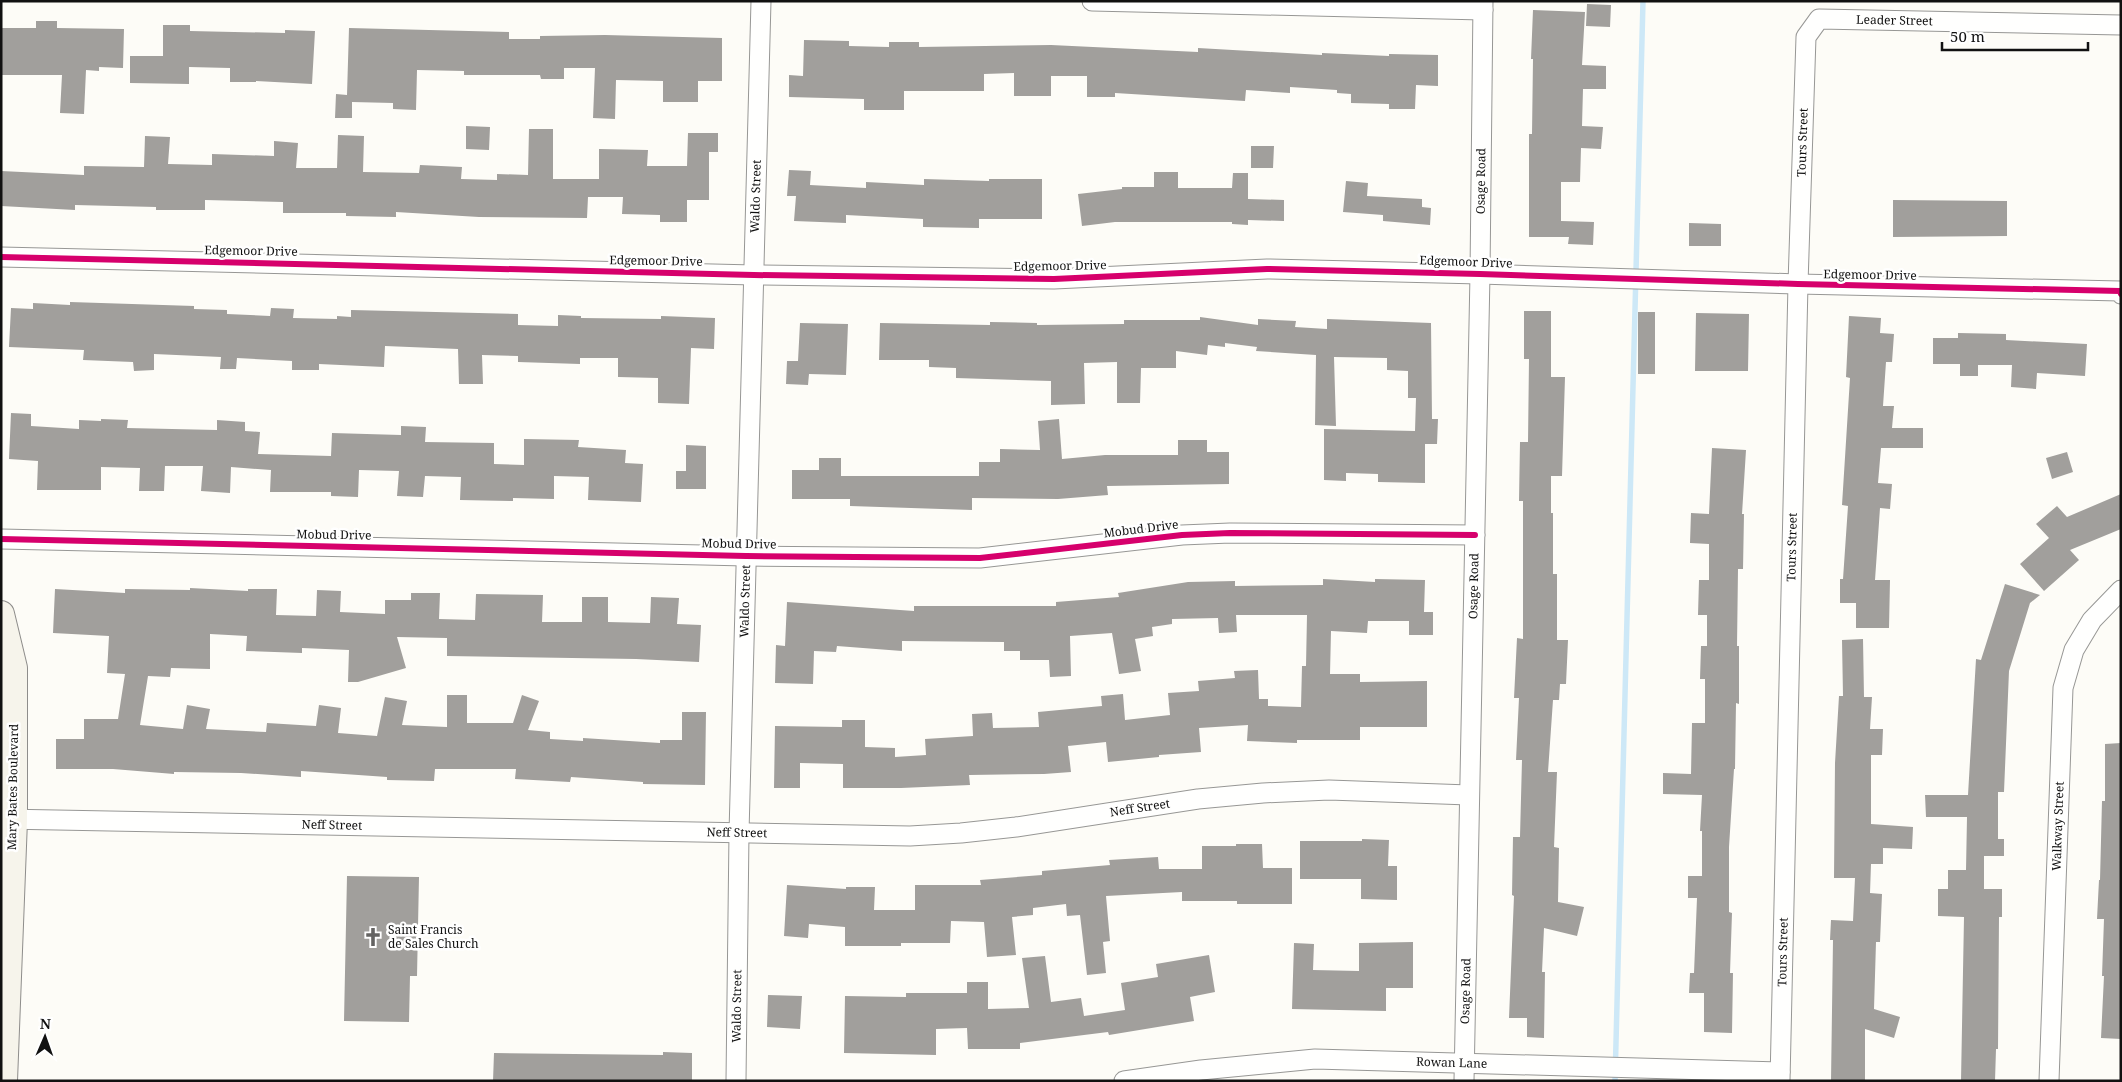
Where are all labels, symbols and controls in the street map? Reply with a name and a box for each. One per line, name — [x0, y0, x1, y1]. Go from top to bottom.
street label: Leader Street — [1856, 11, 1933, 29]
scale bar — [1942, 20, 2088, 52]
text: 50 m — [1950, 26, 1985, 46]
street label: Tours Street — [1792, 107, 1812, 177]
street label: Osage Road — [1472, 147, 1489, 214]
street label: Waldo Street — [746, 159, 765, 233]
street label: Edgemoor Drive — [204, 241, 298, 260]
street label: Edgemoor Drive — [609, 251, 703, 270]
street label: Edgemoor Drive — [1419, 251, 1513, 272]
street label: Edgemoor Drive — [1013, 256, 1107, 275]
street label: Edgemoor Drive — [1823, 265, 1917, 284]
street label: Tours Street — [1782, 512, 1801, 582]
street label: Mobud Drive — [1103, 515, 1179, 542]
street label: Mobud Drive — [296, 525, 372, 544]
street label: Mobud Drive — [701, 534, 777, 553]
street label: Osage Road — [1464, 552, 1482, 619]
street label: Waldo Street — [735, 564, 754, 638]
street label: Mary Bates Boulevard — [3, 723, 22, 850]
street label: Walkway Street — [2047, 781, 2068, 871]
street label: Neff Street — [1109, 794, 1171, 820]
street label: Neff Street — [301, 816, 362, 834]
street label: Neff Street — [706, 823, 767, 841]
street label: Tours Street — [1773, 917, 1792, 987]
place label: Saint Francis de Sales Church — [388, 921, 479, 952]
church icon: Saint Francis de Sales Church — [362, 926, 384, 948]
street label: Osage Road — [1456, 957, 1474, 1024]
street label: Waldo Street — [727, 969, 745, 1043]
north arrow — [20, 1012, 70, 1062]
text: N — [40, 1014, 51, 1033]
street label: Rowan Lane — [1416, 1053, 1487, 1072]

